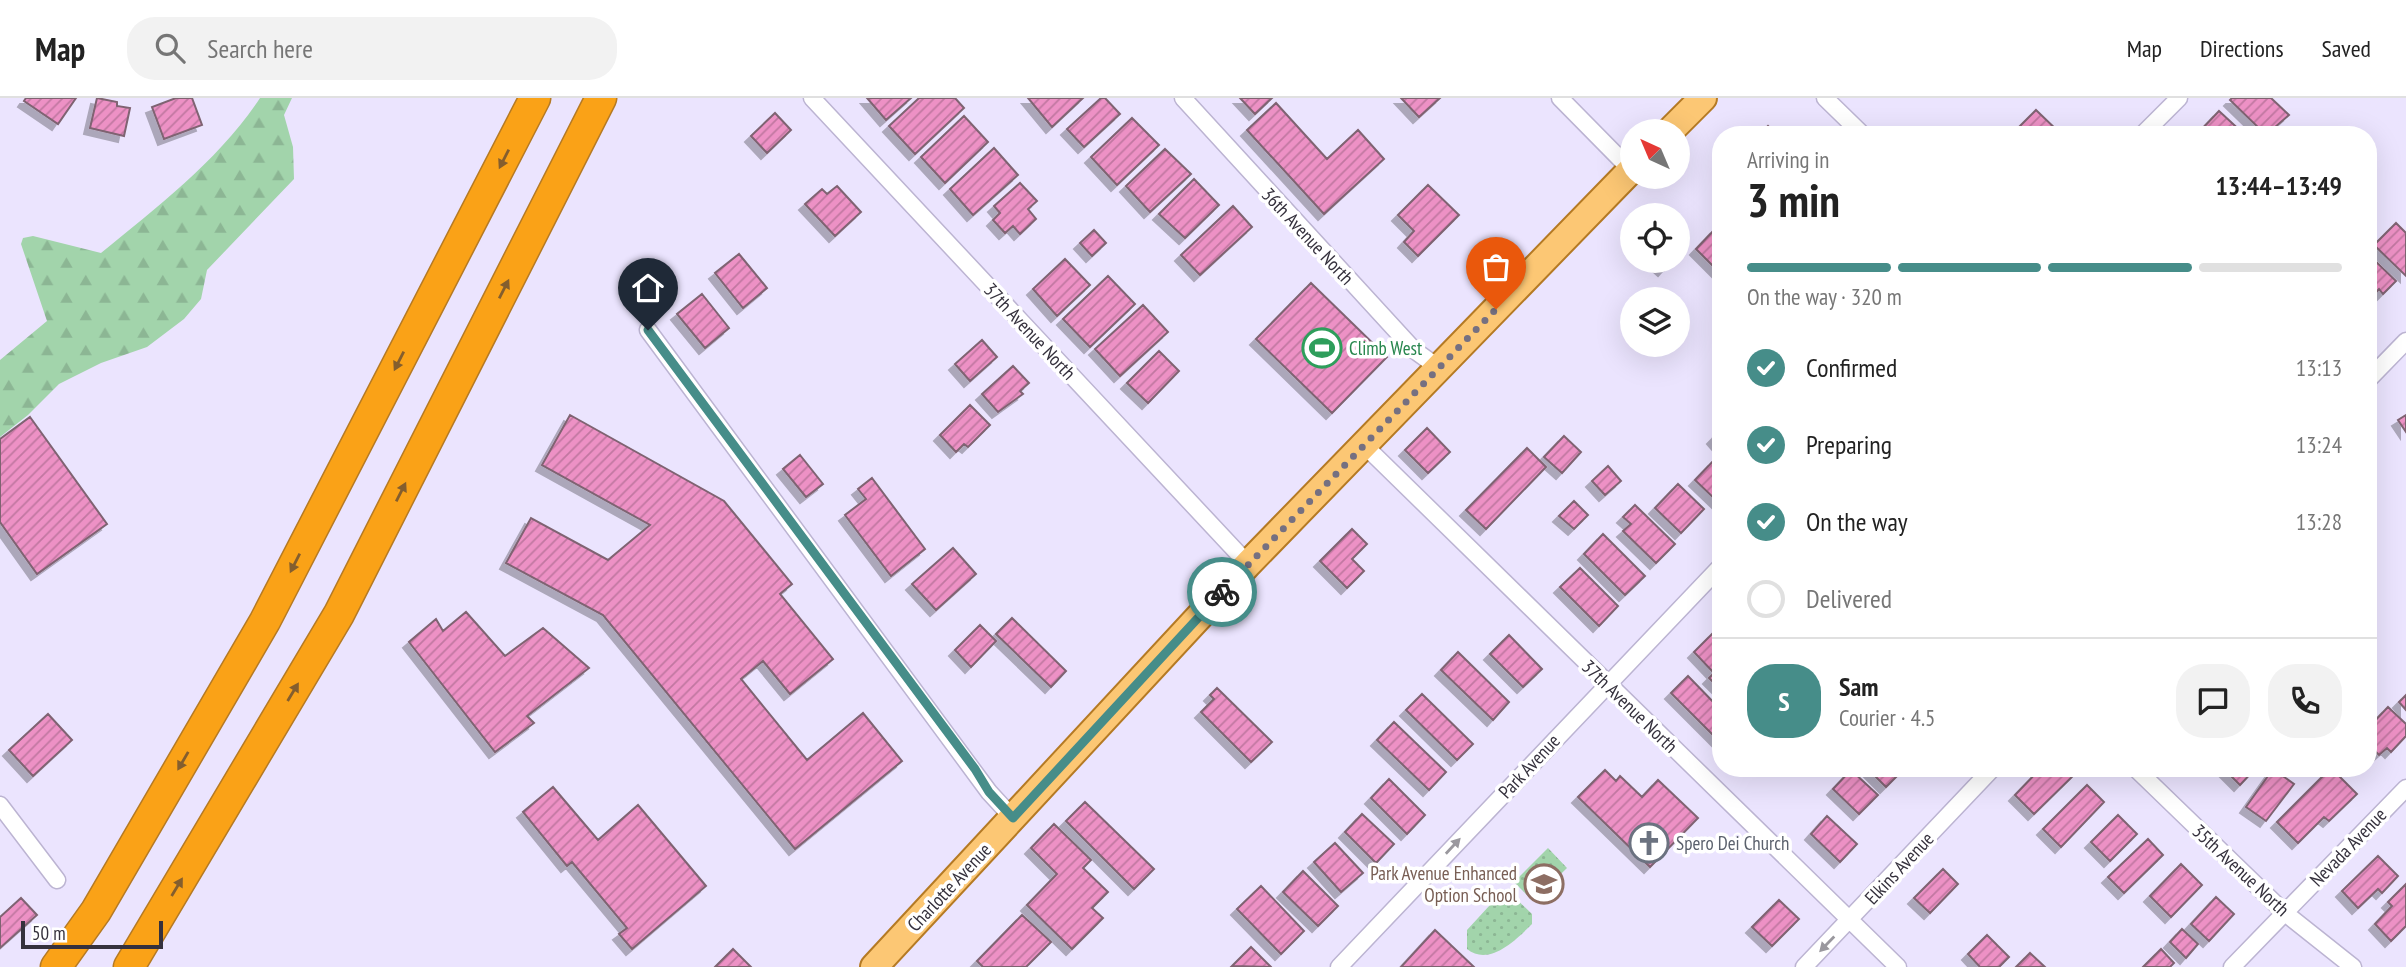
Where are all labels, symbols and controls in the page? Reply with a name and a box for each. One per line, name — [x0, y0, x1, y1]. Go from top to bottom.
search box — [127, 17, 617, 80]
text: Map — [35, 27, 85, 70]
icon: search — [151, 29, 189, 67]
text: Search here — [207, 32, 313, 65]
text: Map — [2127, 33, 2162, 64]
text: Directions — [2200, 33, 2284, 64]
text: Saved — [2322, 33, 2371, 64]
north arrow — [1620, 119, 1690, 189]
map controls — [1620, 119, 1690, 357]
text: Arriving in — [1747, 145, 1829, 174]
one-way arrow — [498, 149, 510, 168]
text: 13:44–13:49 — [2215, 169, 2342, 202]
text: 3 min — [1747, 170, 1840, 230]
street label: 36th Avenue North — [1257, 182, 1359, 290]
button: locate — [1620, 203, 1690, 273]
pin — [1466, 237, 1526, 309]
icon: bag — [1477, 248, 1515, 286]
pin — [618, 258, 678, 330]
icon: home — [629, 269, 667, 307]
street label: 37th Avenue North — [979, 278, 1081, 384]
one-way arrow — [498, 279, 509, 299]
text: On the way · 320 m — [1747, 282, 1902, 311]
button: layers — [1620, 287, 1690, 357]
sports icon: Climb West — [1301, 327, 1343, 369]
place label: Climb West — [1349, 336, 1423, 360]
icon: check — [1747, 349, 1785, 387]
one-way arrow — [394, 351, 406, 371]
text: Confirmed — [1806, 351, 1897, 384]
text: 13:13 — [2296, 353, 2342, 382]
icon: check — [1747, 426, 1785, 464]
text: Preparing — [1806, 428, 1892, 461]
text: 13:24 — [2296, 430, 2342, 459]
one-way arrow — [396, 482, 407, 502]
icon: check — [1747, 503, 1785, 541]
text: On the way — [1806, 505, 1908, 538]
text: 13:28 — [2296, 507, 2342, 536]
one-way arrow — [289, 553, 300, 573]
courier — [1187, 557, 1257, 627]
icon: bike — [1203, 573, 1241, 611]
text: Delivered — [1806, 582, 1892, 615]
street label: 37th Avenue North — [1577, 654, 1683, 758]
button: chat — [2176, 664, 2250, 738]
button: phone — [2268, 664, 2342, 738]
text: Sam — [1839, 670, 1878, 703]
one-way arrow — [287, 682, 299, 701]
text: S — [1778, 685, 1790, 718]
text: Courier · 4.5 — [1839, 703, 1935, 732]
street label: Park Avenue — [1493, 729, 1565, 803]
one-way arrow — [177, 751, 189, 770]
street label: Nevada Avenue — [2305, 803, 2392, 891]
street label: 35th Avenue North — [2187, 819, 2295, 921]
church icon: Spero Dei Church — [1628, 822, 1670, 864]
street label: Elkins Avenue — [1859, 827, 1939, 909]
place label: Spero Dei Church — [1676, 831, 1789, 855]
street label: Charlotte Avenue — [902, 838, 996, 936]
one-way arrow — [1445, 838, 1461, 855]
place label: Park Avenue Enhanced Option School — [1370, 861, 1518, 907]
school or university icon: Park Avenue Enhanced Option School — [1523, 863, 1565, 905]
one-way arrow — [171, 878, 183, 897]
scale bar — [21, 918, 163, 950]
text: 50 m — [32, 921, 66, 945]
one-way arrow — [1818, 935, 1835, 952]

